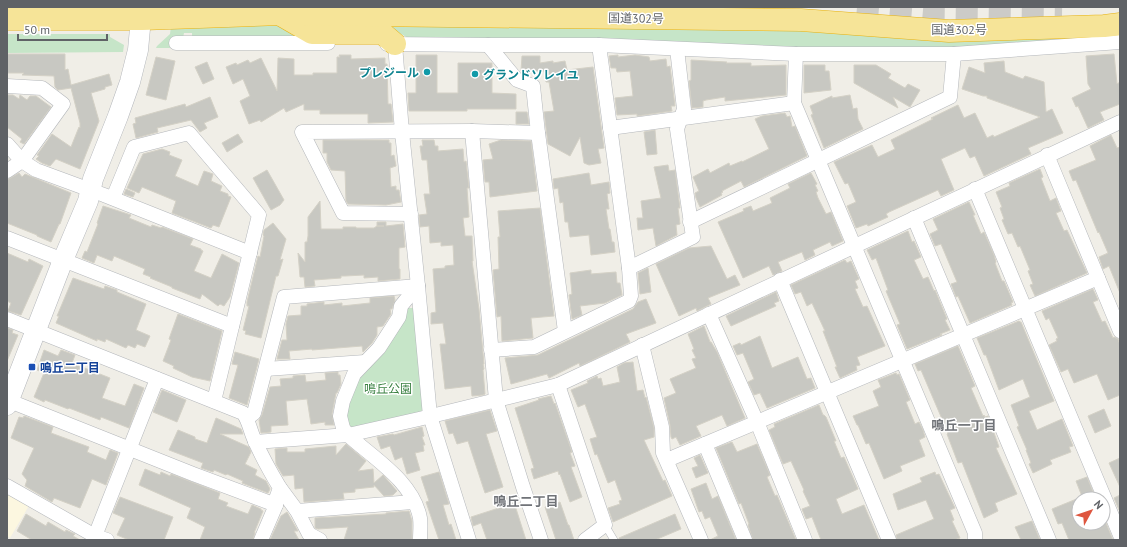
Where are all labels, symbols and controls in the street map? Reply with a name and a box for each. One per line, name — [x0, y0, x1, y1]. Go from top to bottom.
street label: 国道302号 — [608, 10, 664, 26]
scale bar — [18, 16, 107, 42]
text: 50 m — [24, 22, 50, 37]
street label: 国道302号 — [931, 22, 987, 37]
place label: プレジール — [359, 65, 419, 80]
marker: プレジール — [422, 67, 432, 77]
place label: グランドソレイユ — [483, 67, 579, 82]
marker: グランドソレイユ — [470, 69, 480, 79]
place label: 鳴丘二丁目 — [40, 360, 100, 375]
marker: 鳴丘二丁目 — [27, 362, 37, 372]
park label: 鳴丘公園 — [364, 381, 412, 396]
district label: 鳴丘一丁目 — [931, 417, 997, 434]
north arrow — [1071, 491, 1111, 531]
district label: 鳴丘二丁目 — [493, 493, 559, 510]
text: N — [1091, 497, 1106, 512]

